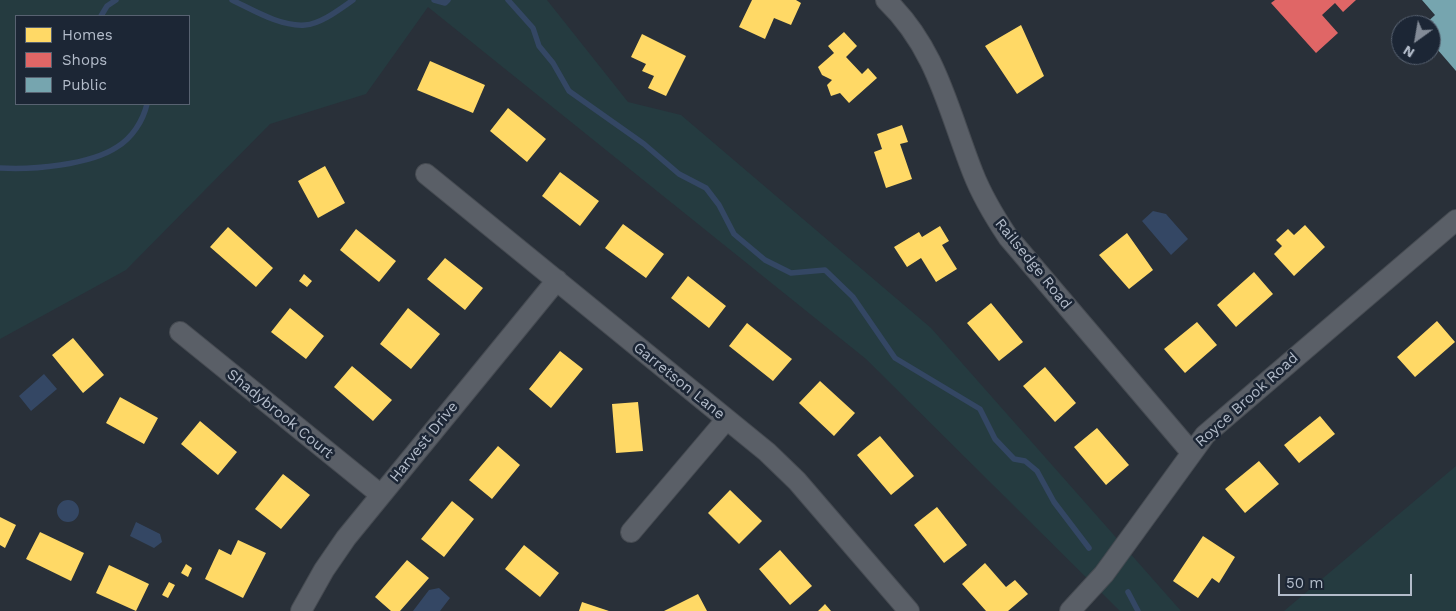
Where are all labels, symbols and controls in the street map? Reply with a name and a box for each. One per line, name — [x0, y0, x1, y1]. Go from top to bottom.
legend — [15, 15, 190, 105]
north arrow — [1391, 15, 1441, 65]
text: Homes — [62, 26, 113, 44]
text: N — [1400, 42, 1417, 61]
text: Shops — [62, 51, 107, 69]
text: Public — [62, 76, 107, 94]
street label: Railsedge Road — [991, 215, 1075, 313]
street label: Garretson Lane — [630, 339, 728, 423]
street label: Royce Brook Road — [1192, 349, 1302, 451]
street label: Shadybrook Court — [223, 365, 337, 463]
street label: Harvest Drive — [386, 398, 462, 486]
scale bar — [1281, 564, 1415, 596]
text: 50 m — [1286, 574, 1323, 592]

